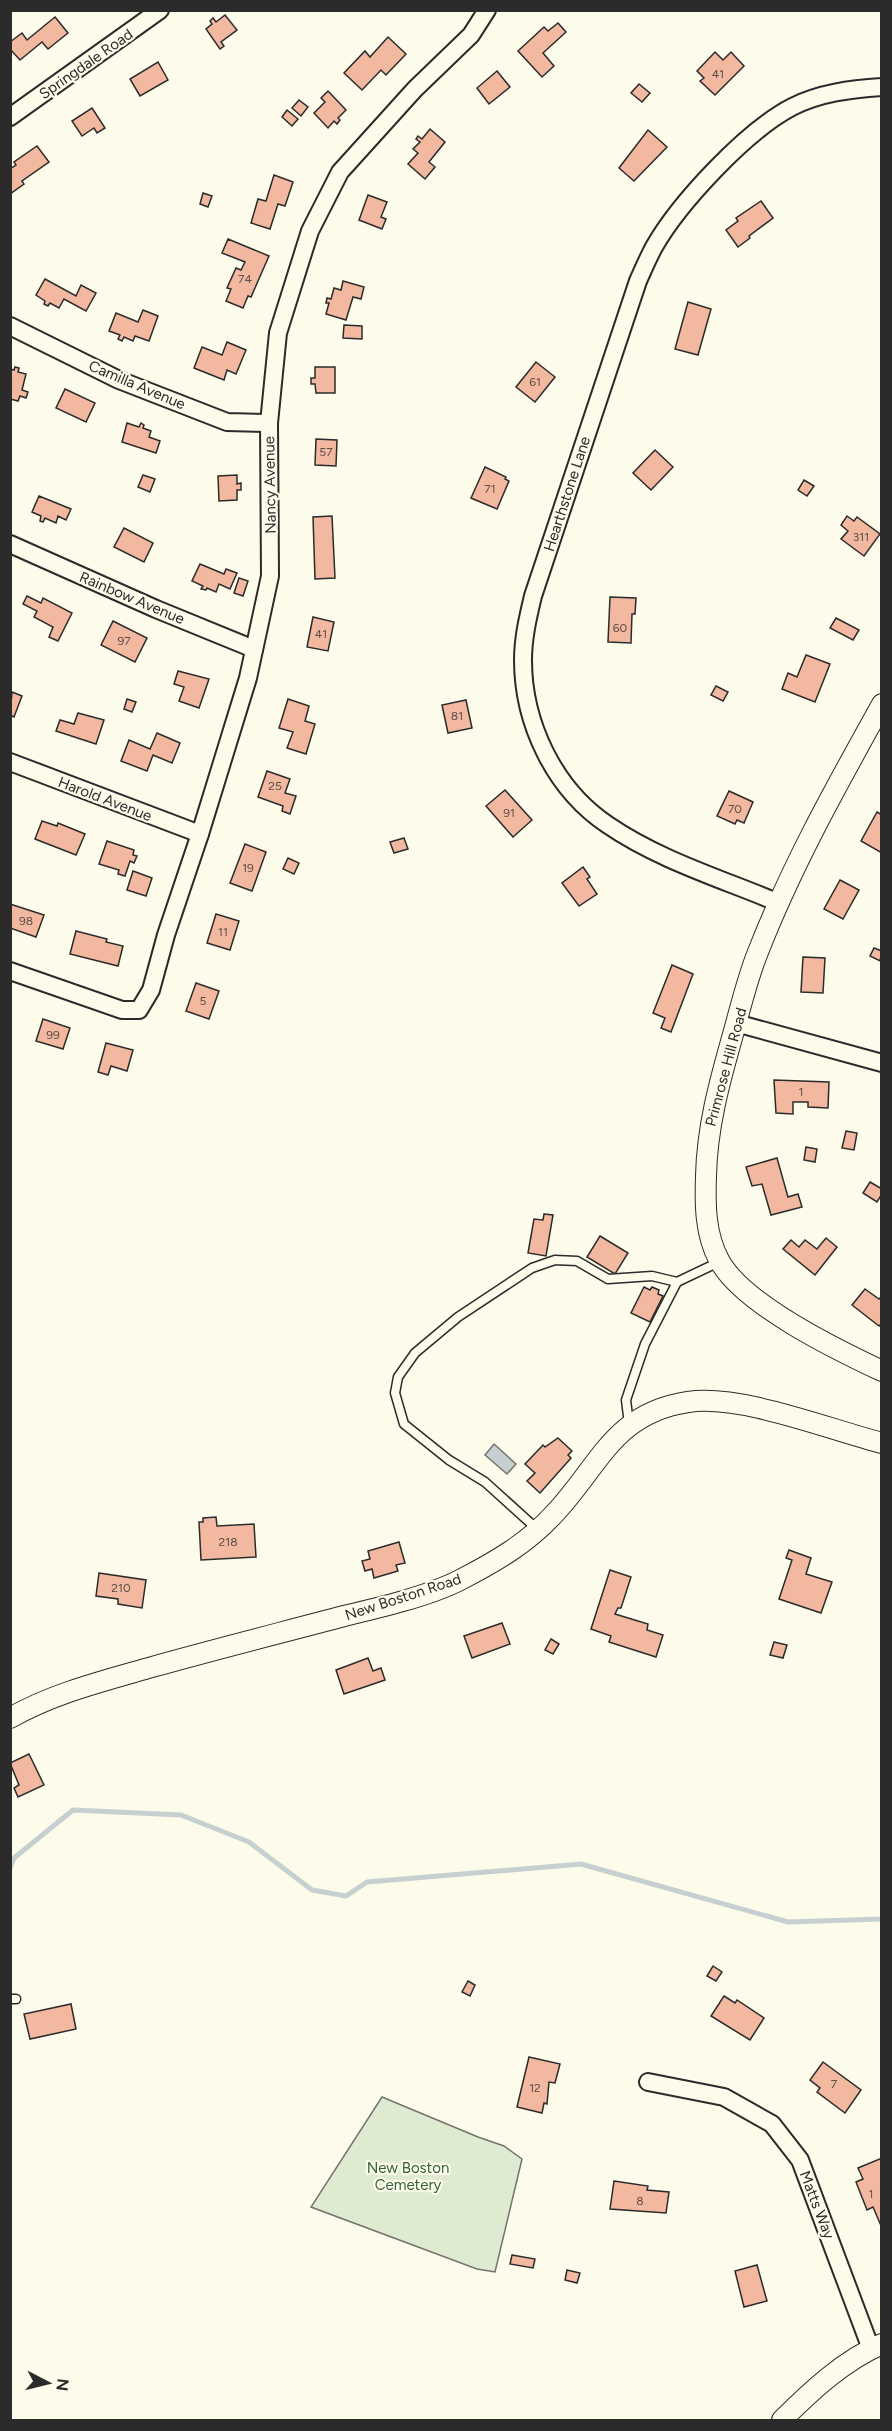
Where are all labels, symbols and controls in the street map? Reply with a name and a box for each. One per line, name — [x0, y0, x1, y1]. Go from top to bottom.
street label: Springdale Road — [36, 25, 136, 103]
house number: 41 — [712, 67, 724, 81]
house number: 74 — [238, 272, 252, 286]
street label: Camilla Avenue — [86, 357, 188, 413]
house number: 61 — [529, 375, 541, 389]
street label: Hearthstone Lane — [540, 434, 594, 554]
street label: Nancy Avenue — [260, 436, 280, 534]
house number: 57 — [319, 445, 333, 459]
house number: 71 — [484, 482, 496, 496]
house number: 311 — [853, 530, 869, 544]
street label: Rainbow Avenue — [77, 568, 187, 628]
house number: 60 — [613, 621, 628, 635]
house number: 41 — [315, 627, 327, 641]
house number: 97 — [117, 634, 131, 648]
house number: 81 — [451, 709, 463, 723]
street label: Harold Avenue — [55, 773, 155, 825]
house number: 25 — [268, 779, 282, 793]
house number: 70 — [728, 802, 742, 816]
house number: 91 — [503, 806, 515, 820]
house number: 19 — [242, 861, 254, 875]
house number: 98 — [19, 914, 33, 928]
house number: 11 — [218, 925, 228, 939]
house number: 5 — [200, 994, 207, 1008]
street label: Primrose Hill Road — [701, 1006, 751, 1128]
house number: 99 — [46, 1028, 60, 1042]
house number: 1 — [799, 1085, 803, 1099]
house number: 218 — [218, 1535, 238, 1549]
street label: New Boston Road — [343, 1570, 463, 1624]
house number: 210 — [111, 1581, 131, 1595]
house number: 7 — [831, 2077, 838, 2091]
house number: 12 — [529, 2081, 541, 2095]
park label: New Boston Cemetery — [367, 2159, 449, 2194]
street label: Matts Way — [796, 2168, 838, 2242]
house number: 1 — [869, 2187, 873, 2201]
house number: 8 — [636, 2194, 644, 2208]
north arrow — [18, 2353, 78, 2413]
text: N — [52, 2377, 73, 2392]

